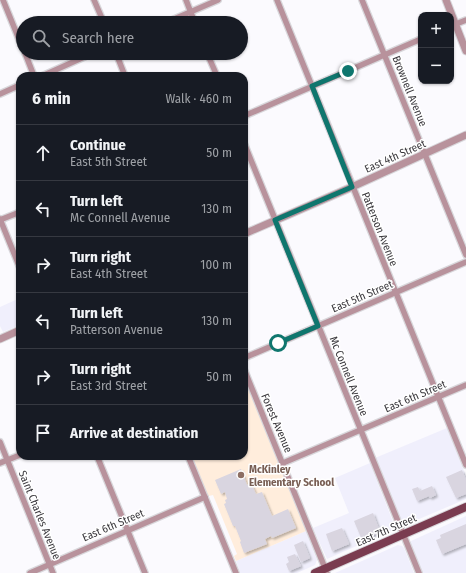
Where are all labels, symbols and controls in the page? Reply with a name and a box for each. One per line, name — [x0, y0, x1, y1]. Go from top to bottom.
map controls — [418, 12, 454, 84]
button: + — [418, 12, 454, 48]
search box — [16, 16, 248, 60]
icon: search — [30, 27, 52, 49]
text: Search here — [62, 29, 134, 47]
button: − — [418, 48, 454, 84]
street label: Brownell Avenue — [389, 54, 430, 128]
route end — [339, 62, 357, 80]
text: 6 min — [32, 88, 71, 109]
text: Walk · 460 m — [165, 91, 232, 106]
text: Continue — [70, 136, 126, 154]
street label: East 4th Street — [363, 137, 428, 176]
icon: ahead — [32, 142, 54, 164]
text: 50 m — [206, 145, 232, 160]
text: East 5th Street — [70, 154, 147, 169]
street label: Patterson Avenue — [359, 190, 400, 268]
text: Turn left — [70, 192, 123, 210]
icon: left — [32, 198, 54, 220]
text: 130 m — [201, 201, 232, 216]
text: Mc Connell Avenue — [70, 210, 170, 225]
text: Turn right — [70, 248, 131, 266]
icon: right — [32, 254, 54, 276]
text: 100 m — [200, 257, 232, 272]
text: East 4th Street — [70, 266, 148, 281]
street label: East 5th Street — [330, 278, 395, 315]
text: Turn left — [70, 304, 123, 322]
icon: left — [32, 310, 54, 332]
text: 130 m — [201, 313, 232, 328]
text: Patterson Avenue — [70, 322, 163, 337]
route start — [269, 334, 287, 352]
street label: Mc Connell Avenue — [327, 334, 370, 418]
text: Turn right — [70, 360, 131, 378]
icon: right — [32, 366, 54, 388]
text: 50 m — [206, 369, 232, 384]
street label: East 6th Street — [382, 377, 448, 415]
text: East 3rd Street — [70, 378, 147, 393]
street label: Forest Avenue — [258, 392, 295, 455]
icon: arrive — [32, 422, 54, 444]
text: Arrive at destination — [70, 424, 198, 442]
place label: McKinley Elementary School — [249, 463, 335, 489]
street label: Saint Charles Avenue — [16, 469, 63, 562]
marker: McKinley Elementary School — [236, 470, 246, 480]
street label: East 6th Street — [80, 506, 146, 544]
street label: East 7th Street — [354, 511, 419, 550]

